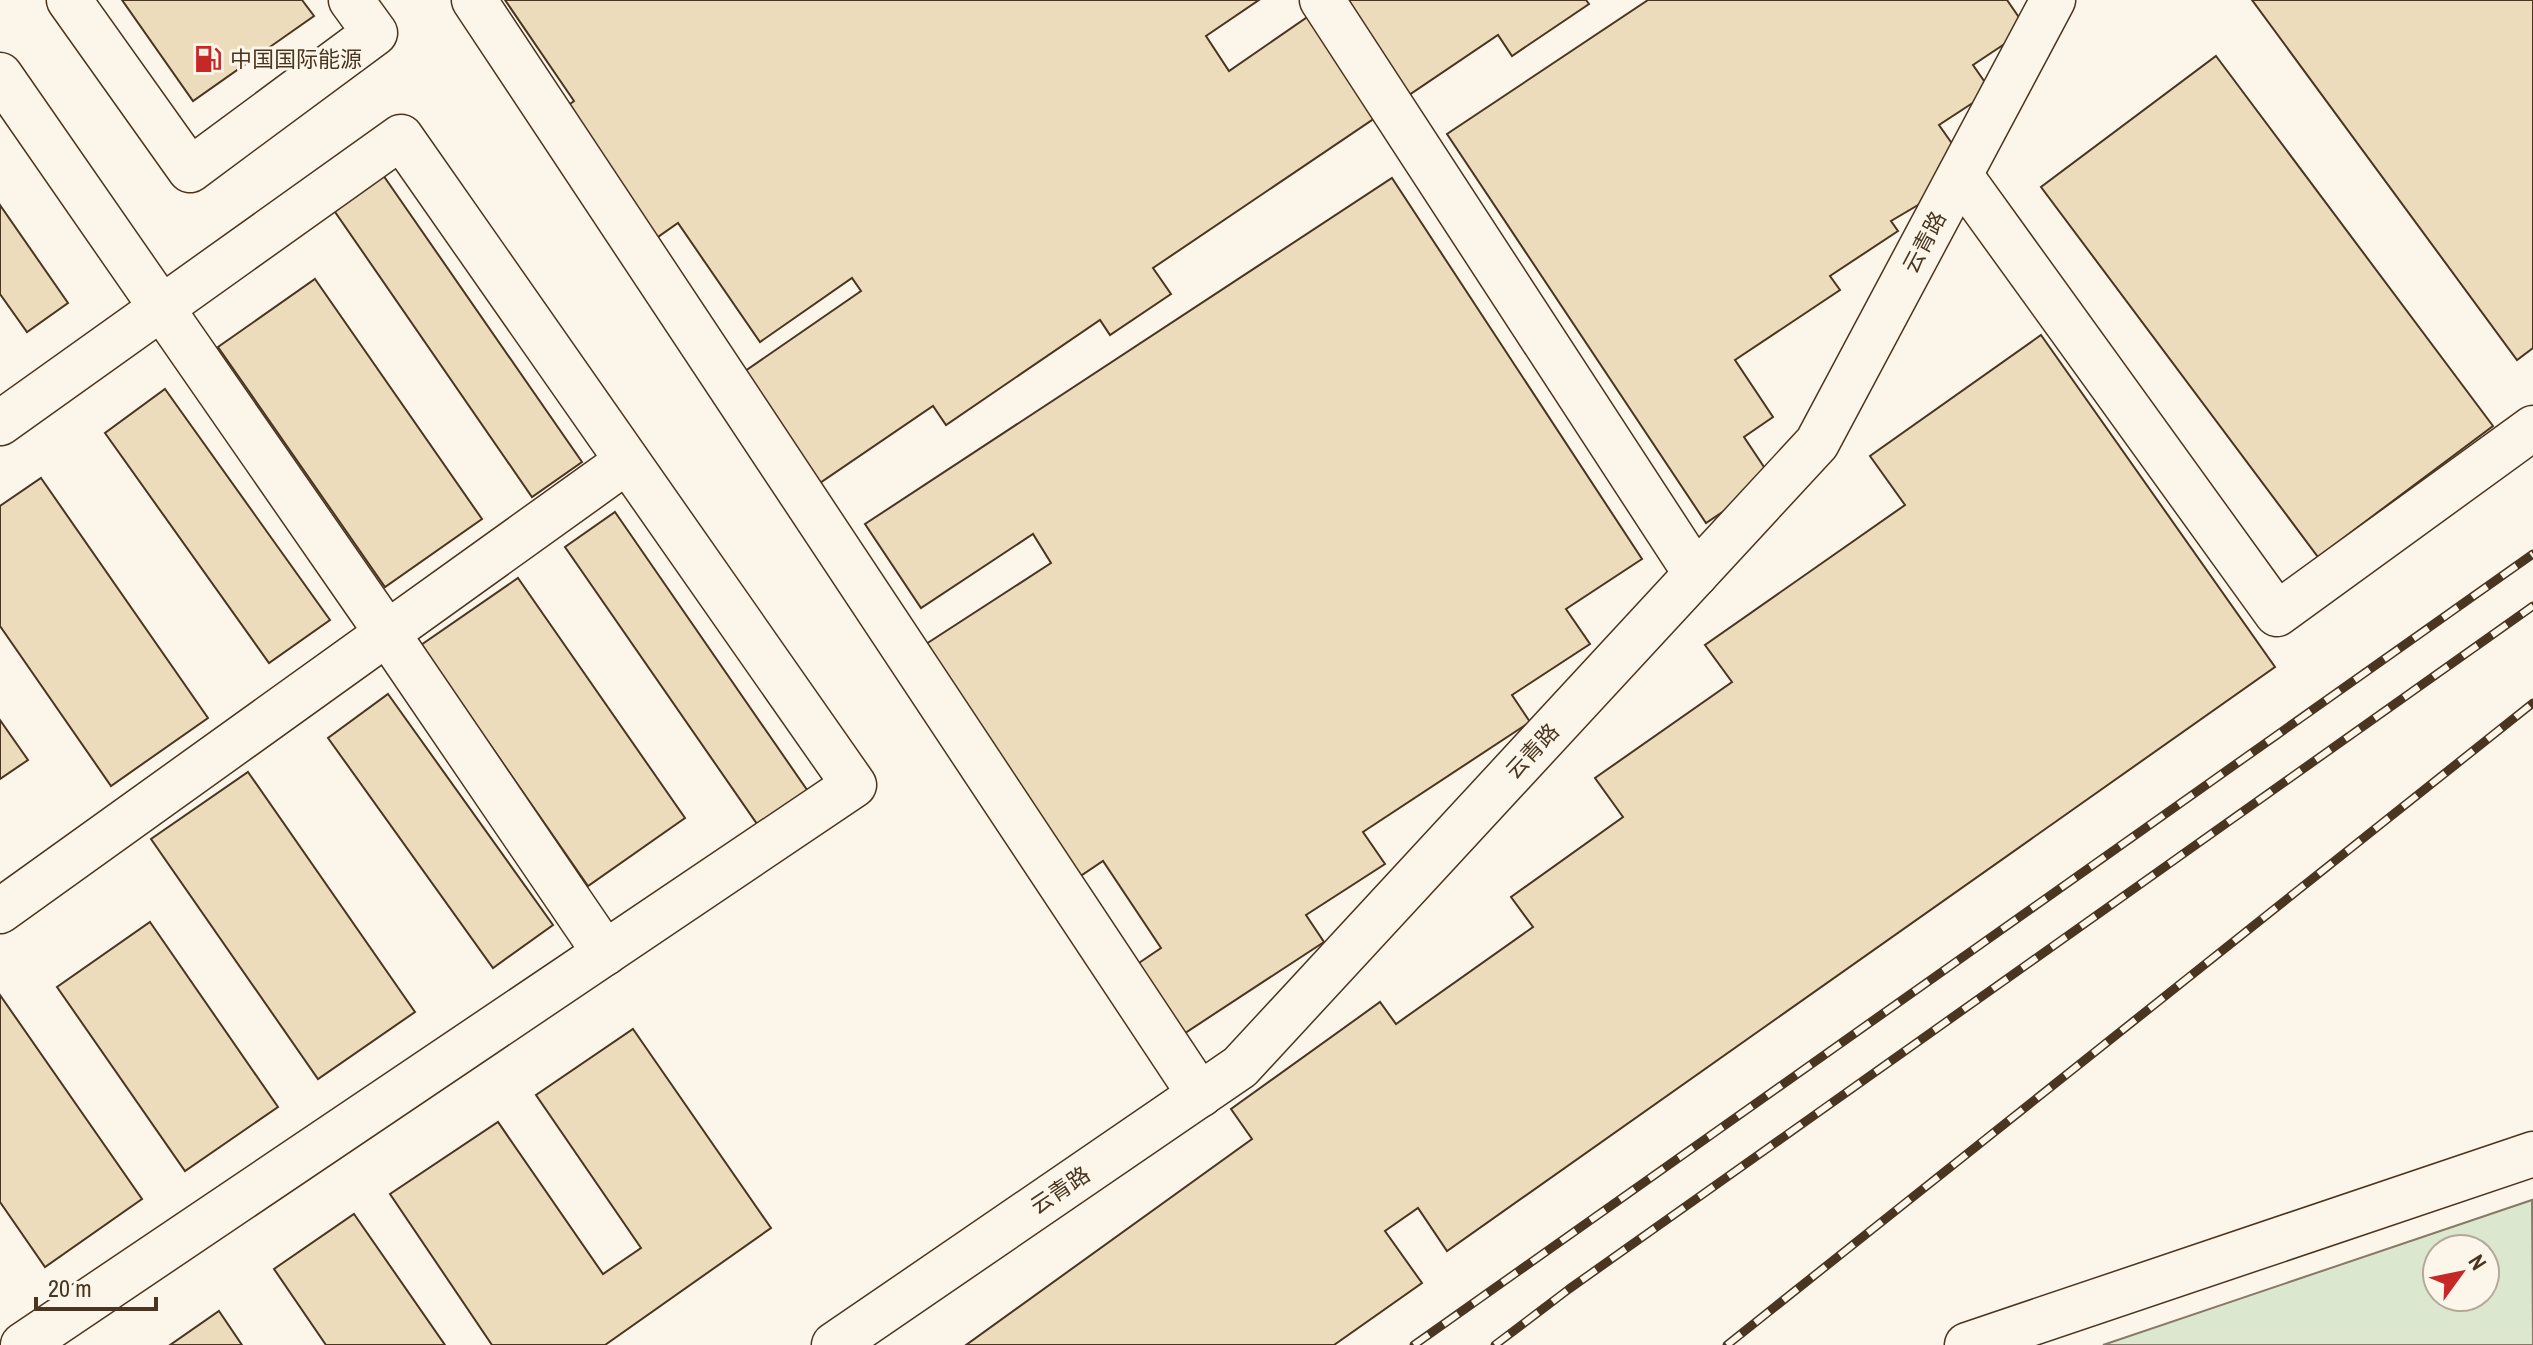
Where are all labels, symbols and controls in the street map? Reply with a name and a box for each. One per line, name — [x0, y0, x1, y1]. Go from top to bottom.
fuel station icon: 中国国际能源 — [193, 44, 223, 74]
place label: 中国国际能源 — [230, 44, 362, 74]
street label: 云青路 — [1895, 206, 1953, 278]
street label: 云青路 — [1499, 717, 1565, 785]
street label: 云青路 — [1024, 1159, 1096, 1221]
north arrow — [2421, 1233, 2501, 1313]
text: N — [2462, 1248, 2494, 1276]
scale bar — [36, 1261, 156, 1311]
text: 20 m — [48, 1272, 92, 1304]

